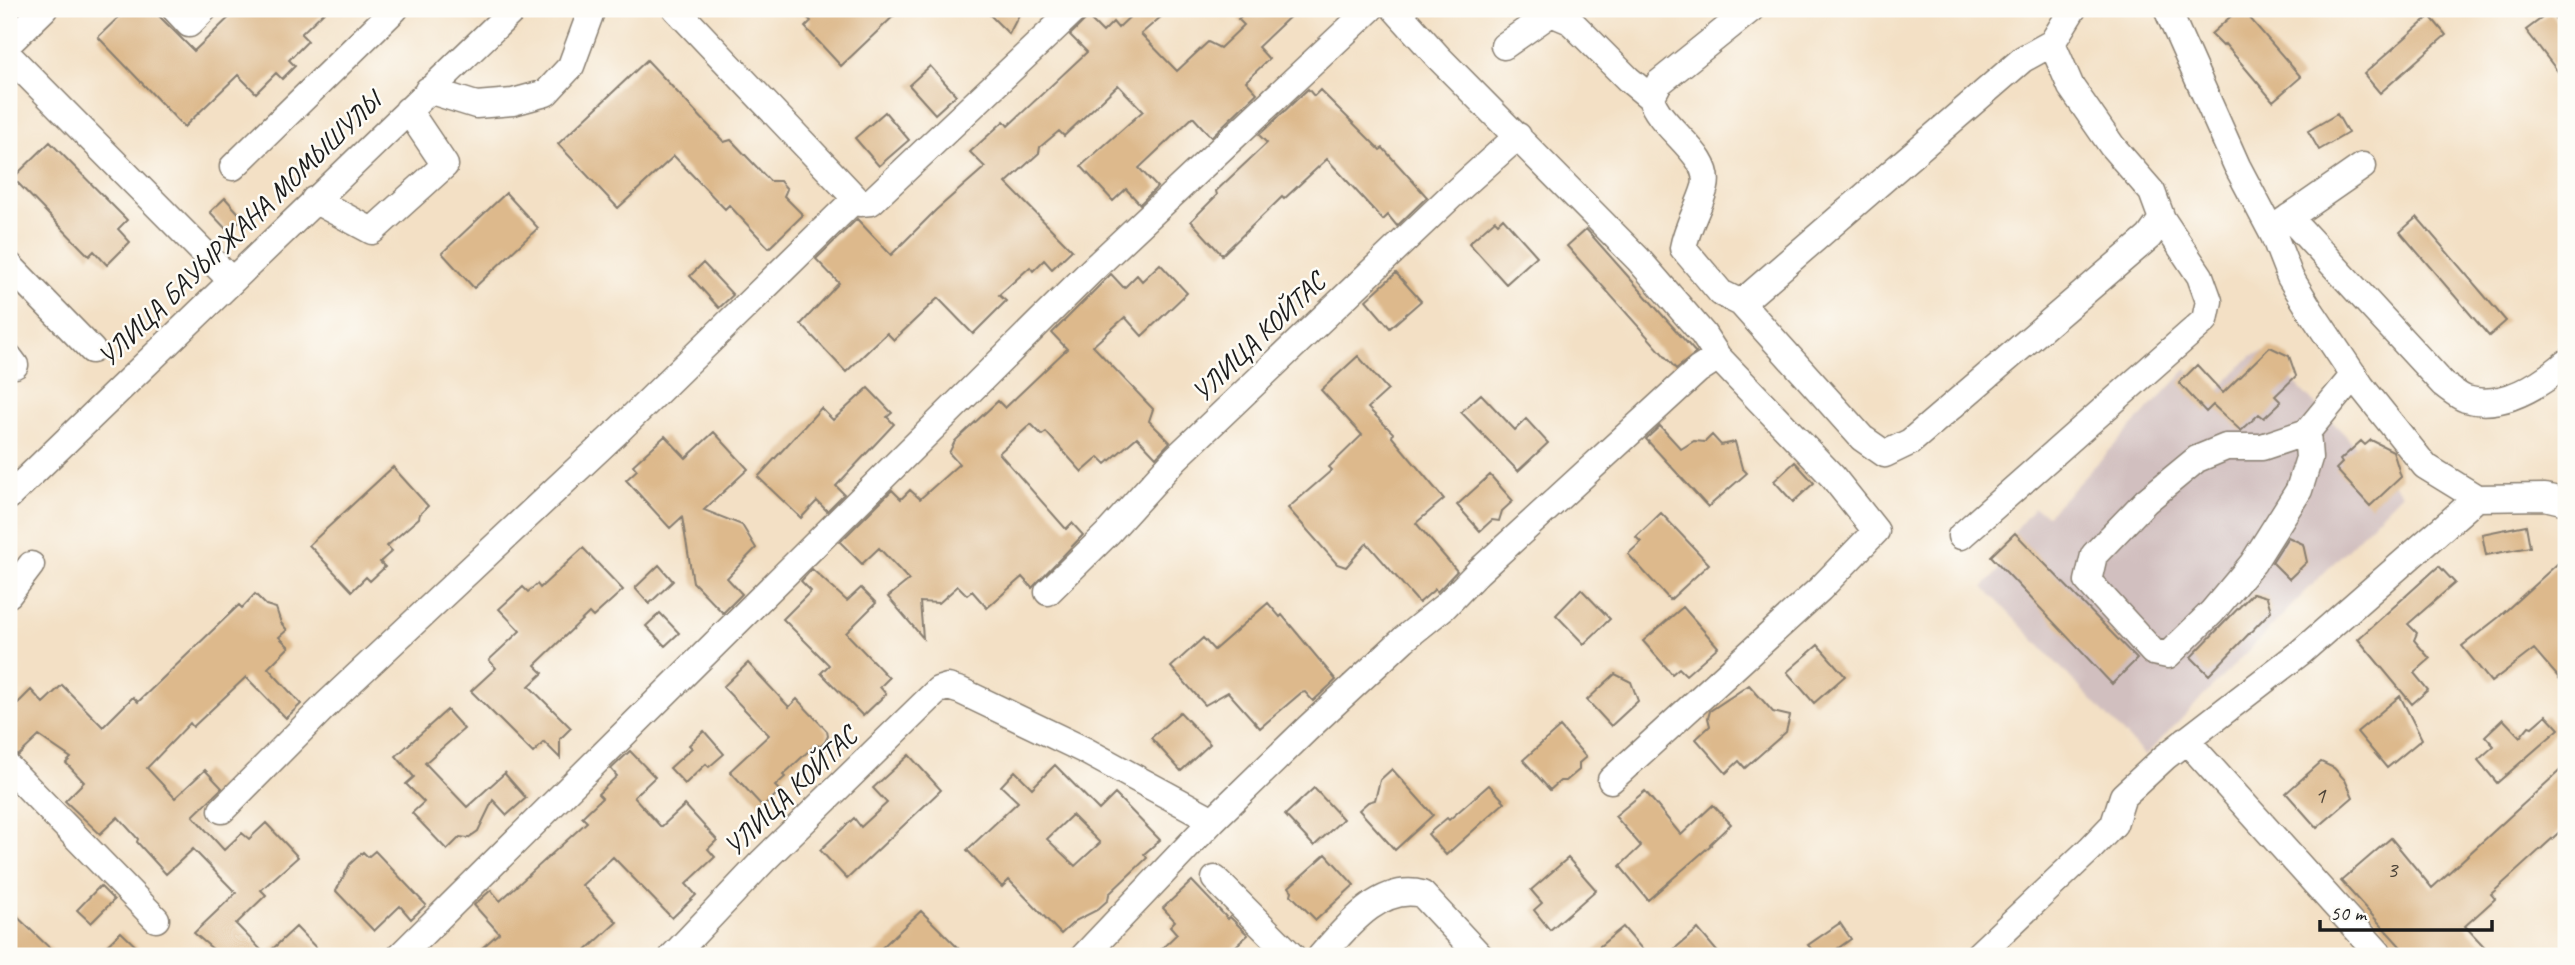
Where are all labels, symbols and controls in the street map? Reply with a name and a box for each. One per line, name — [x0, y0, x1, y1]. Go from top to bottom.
street label: УЛИЦА БАУЫРЖАНА МОМЫШУЛЫ — [90, 81, 391, 374]
street label: УЛИЦА КОЙТАС — [1184, 262, 1334, 409]
street label: УЛИЦА КОЙТАС — [716, 716, 866, 863]
house number: 1 — [2315, 780, 2327, 810]
house number: 3 — [2387, 854, 2400, 884]
scale bar — [2320, 888, 2491, 932]
text: 50 m — [2330, 900, 2368, 926]

